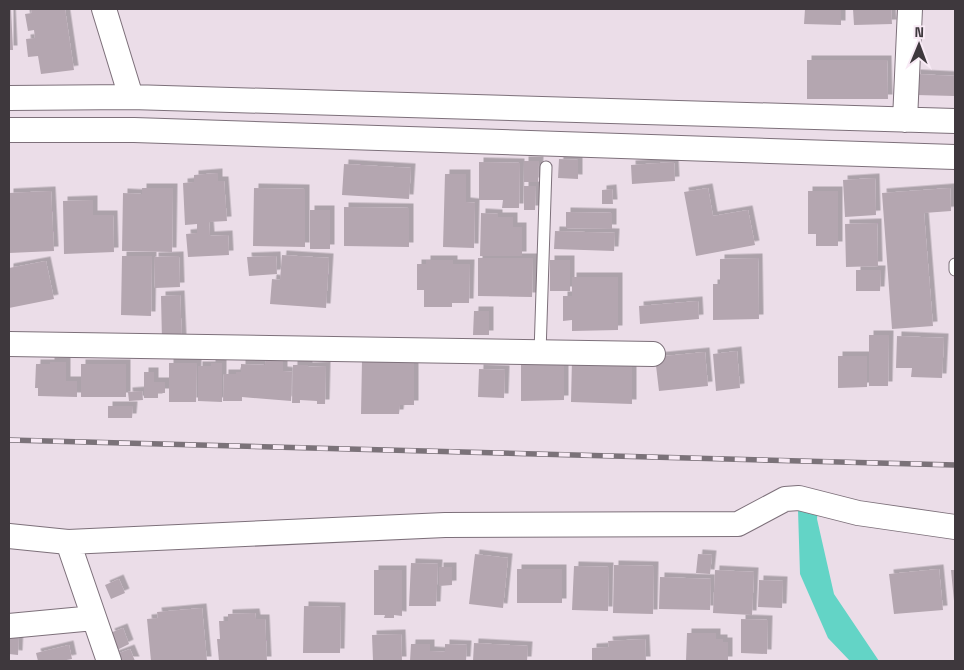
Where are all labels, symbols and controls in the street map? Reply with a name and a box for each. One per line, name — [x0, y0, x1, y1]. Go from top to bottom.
north arrow — [894, 20, 944, 70]
text: N — [914, 23, 924, 41]

